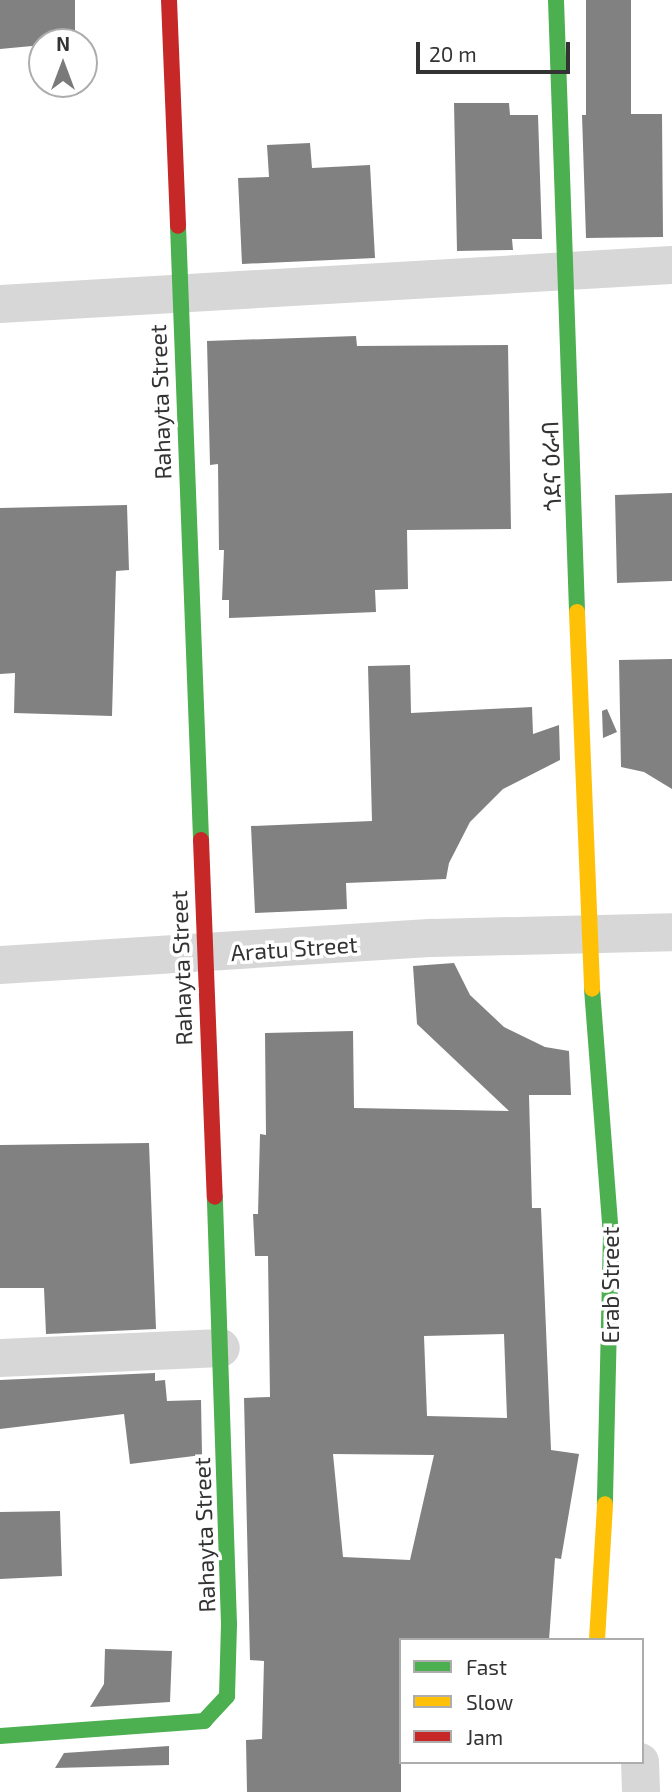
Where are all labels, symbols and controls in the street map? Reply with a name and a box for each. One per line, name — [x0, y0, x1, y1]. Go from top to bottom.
north arrow — [28, 28, 98, 98]
scale bar — [420, 28, 574, 72]
text: N — [56, 32, 70, 55]
text: 20 m — [429, 41, 477, 66]
street label: Rahayta Street — [143, 324, 177, 480]
street label: ጎደና ዕራብ — [536, 421, 566, 511]
street label: Rahayta Street — [164, 890, 198, 1046]
street label: Aratu Street — [230, 930, 358, 966]
street label: Erab Street — [596, 1227, 624, 1343]
street label: Rahayta Street — [187, 1457, 221, 1613]
legend — [399, 1638, 644, 1764]
text: Fast — [466, 1654, 507, 1679]
text: Slow — [466, 1689, 513, 1714]
text: Jam — [466, 1724, 503, 1749]

